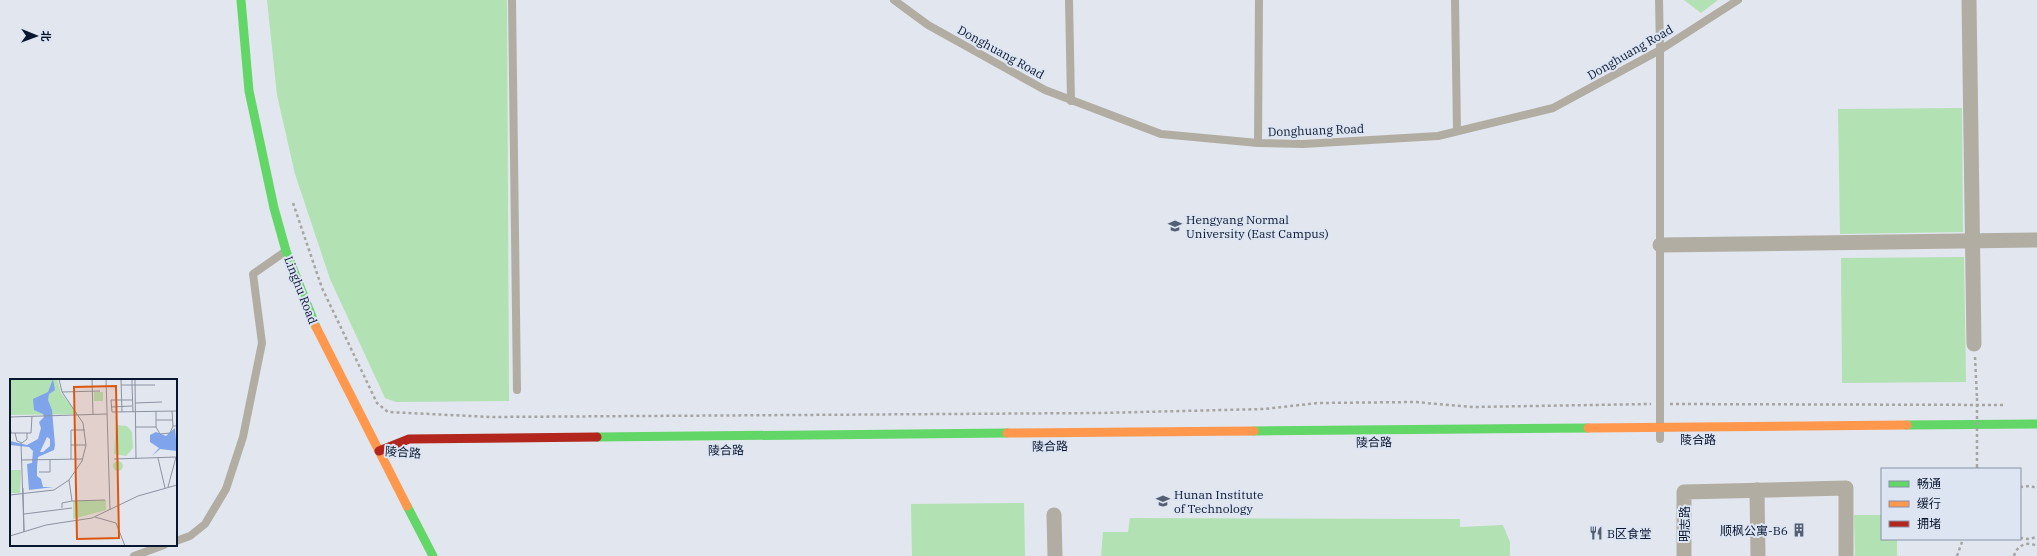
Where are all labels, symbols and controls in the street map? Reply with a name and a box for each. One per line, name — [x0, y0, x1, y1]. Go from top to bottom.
north arrow — [16, 16, 56, 56]
street label: Donghuang Road — [1584, 21, 1676, 83]
street label: Donghuang Road — [955, 22, 1047, 82]
text: 北 — [39, 31, 53, 42]
street label: Donghuang Road — [1268, 121, 1364, 139]
place label: Hengyang Normal University (East Campus) — [1186, 212, 1329, 241]
school or university icon: Hengyang Normal University (East Campus) — [1167, 218, 1183, 234]
street label: Linghu Road — [281, 254, 321, 326]
inset map — [10, 379, 177, 546]
street label: 陵合路 — [1680, 432, 1716, 447]
street label: 陵合路 — [1356, 434, 1392, 450]
street label: 陵合路 — [1032, 438, 1068, 454]
street label: 陵合路 — [708, 442, 744, 458]
street label: 陵合路 — [385, 443, 421, 461]
legend — [1881, 468, 2021, 540]
text: 畅通 — [1917, 476, 1941, 491]
place label: Hunan Institute of Technology — [1174, 487, 1264, 516]
school or university icon: Hunan Institute of Technology — [1155, 493, 1171, 509]
text: 缓行 — [1917, 496, 1941, 511]
street label: 明志路 — [1677, 506, 1692, 542]
text: 拥堵 — [1917, 516, 1941, 531]
building icon: 顺枫公寓-B6 — [1791, 522, 1807, 538]
place label: 顺枫公寓-B6 — [1720, 523, 1788, 538]
restaurant icon: B区食堂 — [1588, 525, 1604, 541]
place label: B区食堂 — [1607, 526, 1651, 541]

